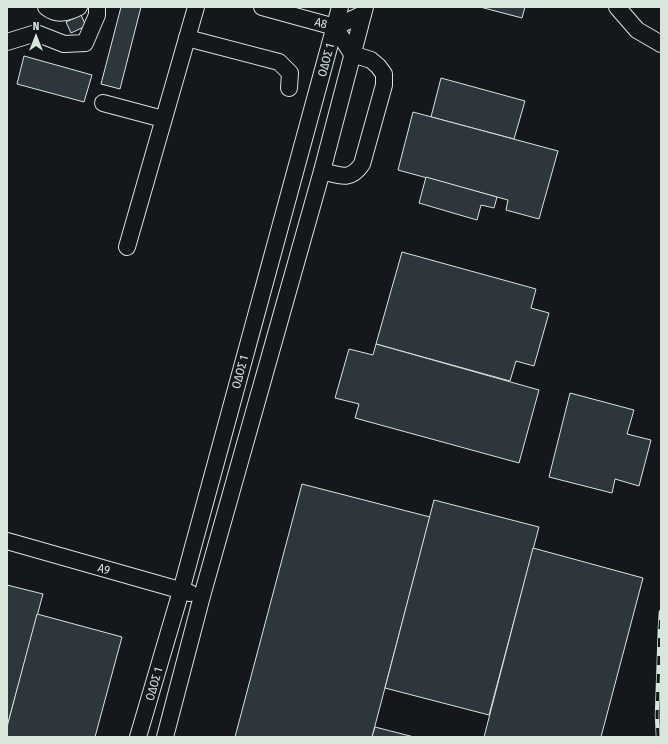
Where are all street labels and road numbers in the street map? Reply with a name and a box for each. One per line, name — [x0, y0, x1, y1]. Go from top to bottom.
street label: Α8 — [313, 15, 329, 31]
street label: ΟΔΟΣ 1 — [315, 42, 337, 78]
street label: ΟΔΟΣ 1 — [229, 354, 251, 390]
street label: Α9 — [96, 561, 112, 577]
street label: ΟΔΟΣ 1 — [143, 666, 165, 702]

